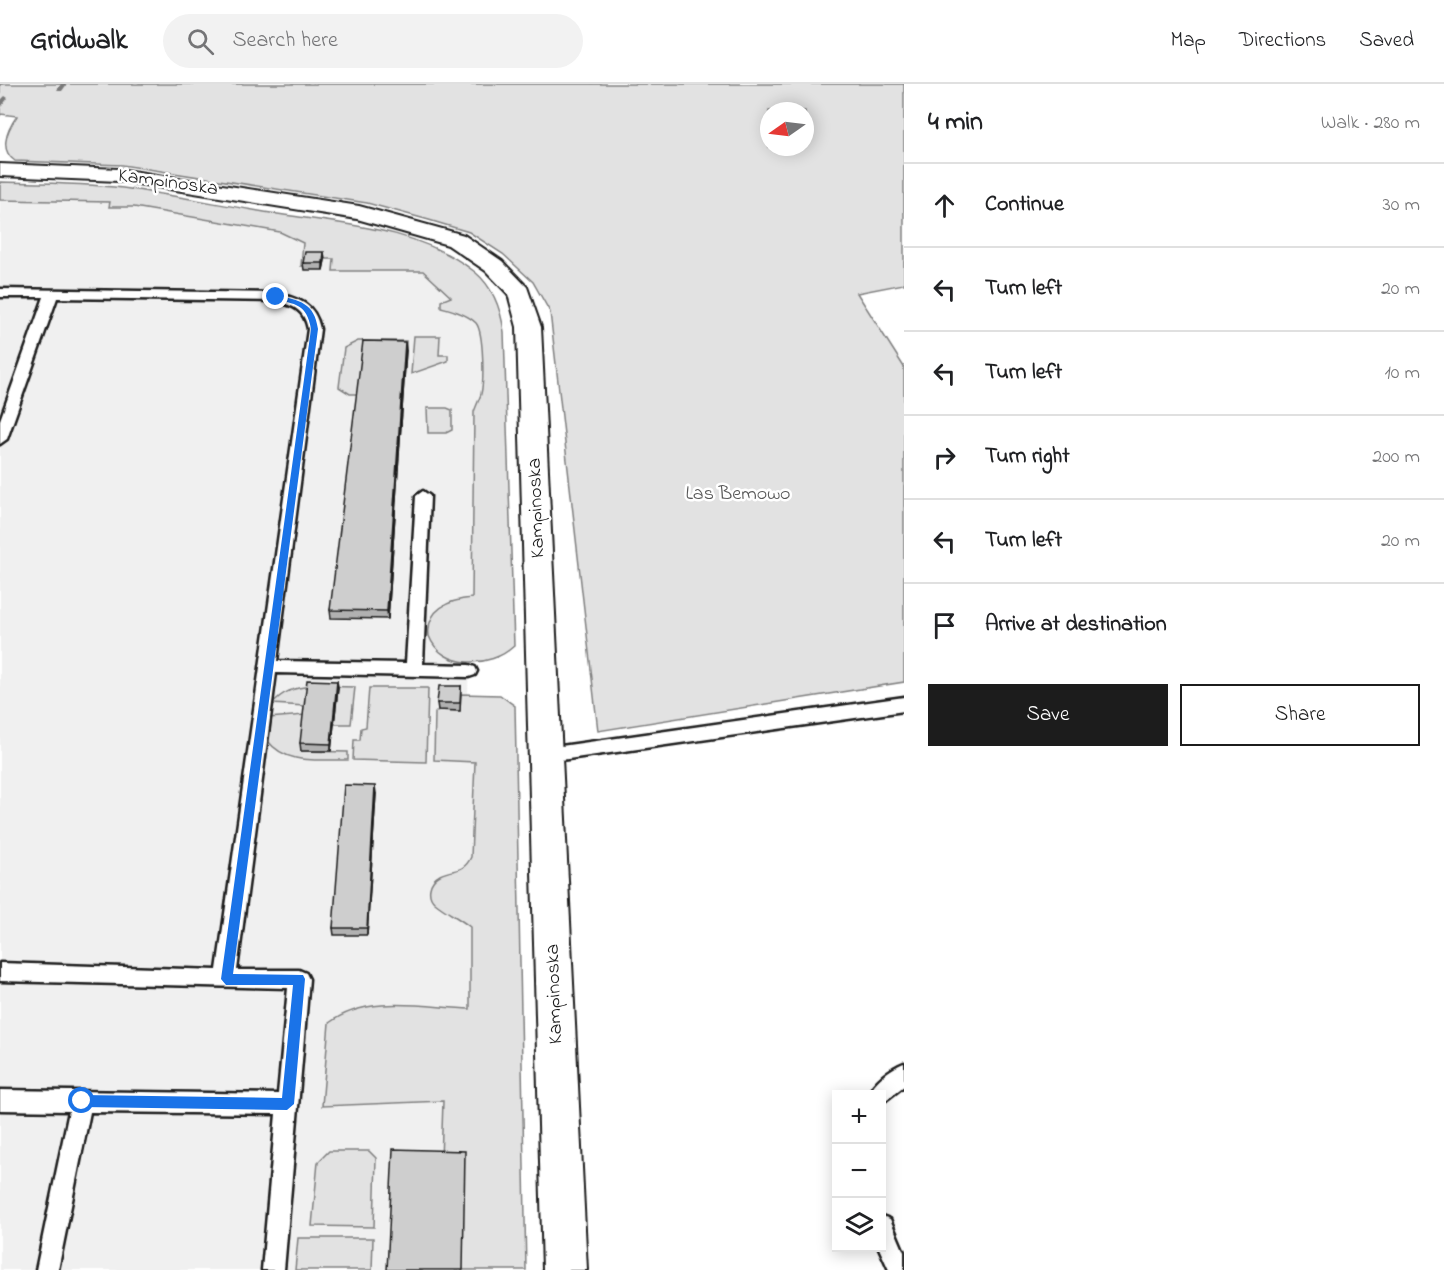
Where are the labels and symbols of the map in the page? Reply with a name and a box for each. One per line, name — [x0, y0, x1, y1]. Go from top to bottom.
north arrow — [760, 102, 814, 156]
street label: Kampinoska — [116, 162, 220, 204]
route end — [262, 283, 288, 309]
street label: Kampinoska — [521, 457, 553, 559]
park label: Las Bemowo — [685, 480, 791, 509]
street label: Kampinoska — [539, 943, 571, 1045]
route start — [68, 1087, 94, 1113]

